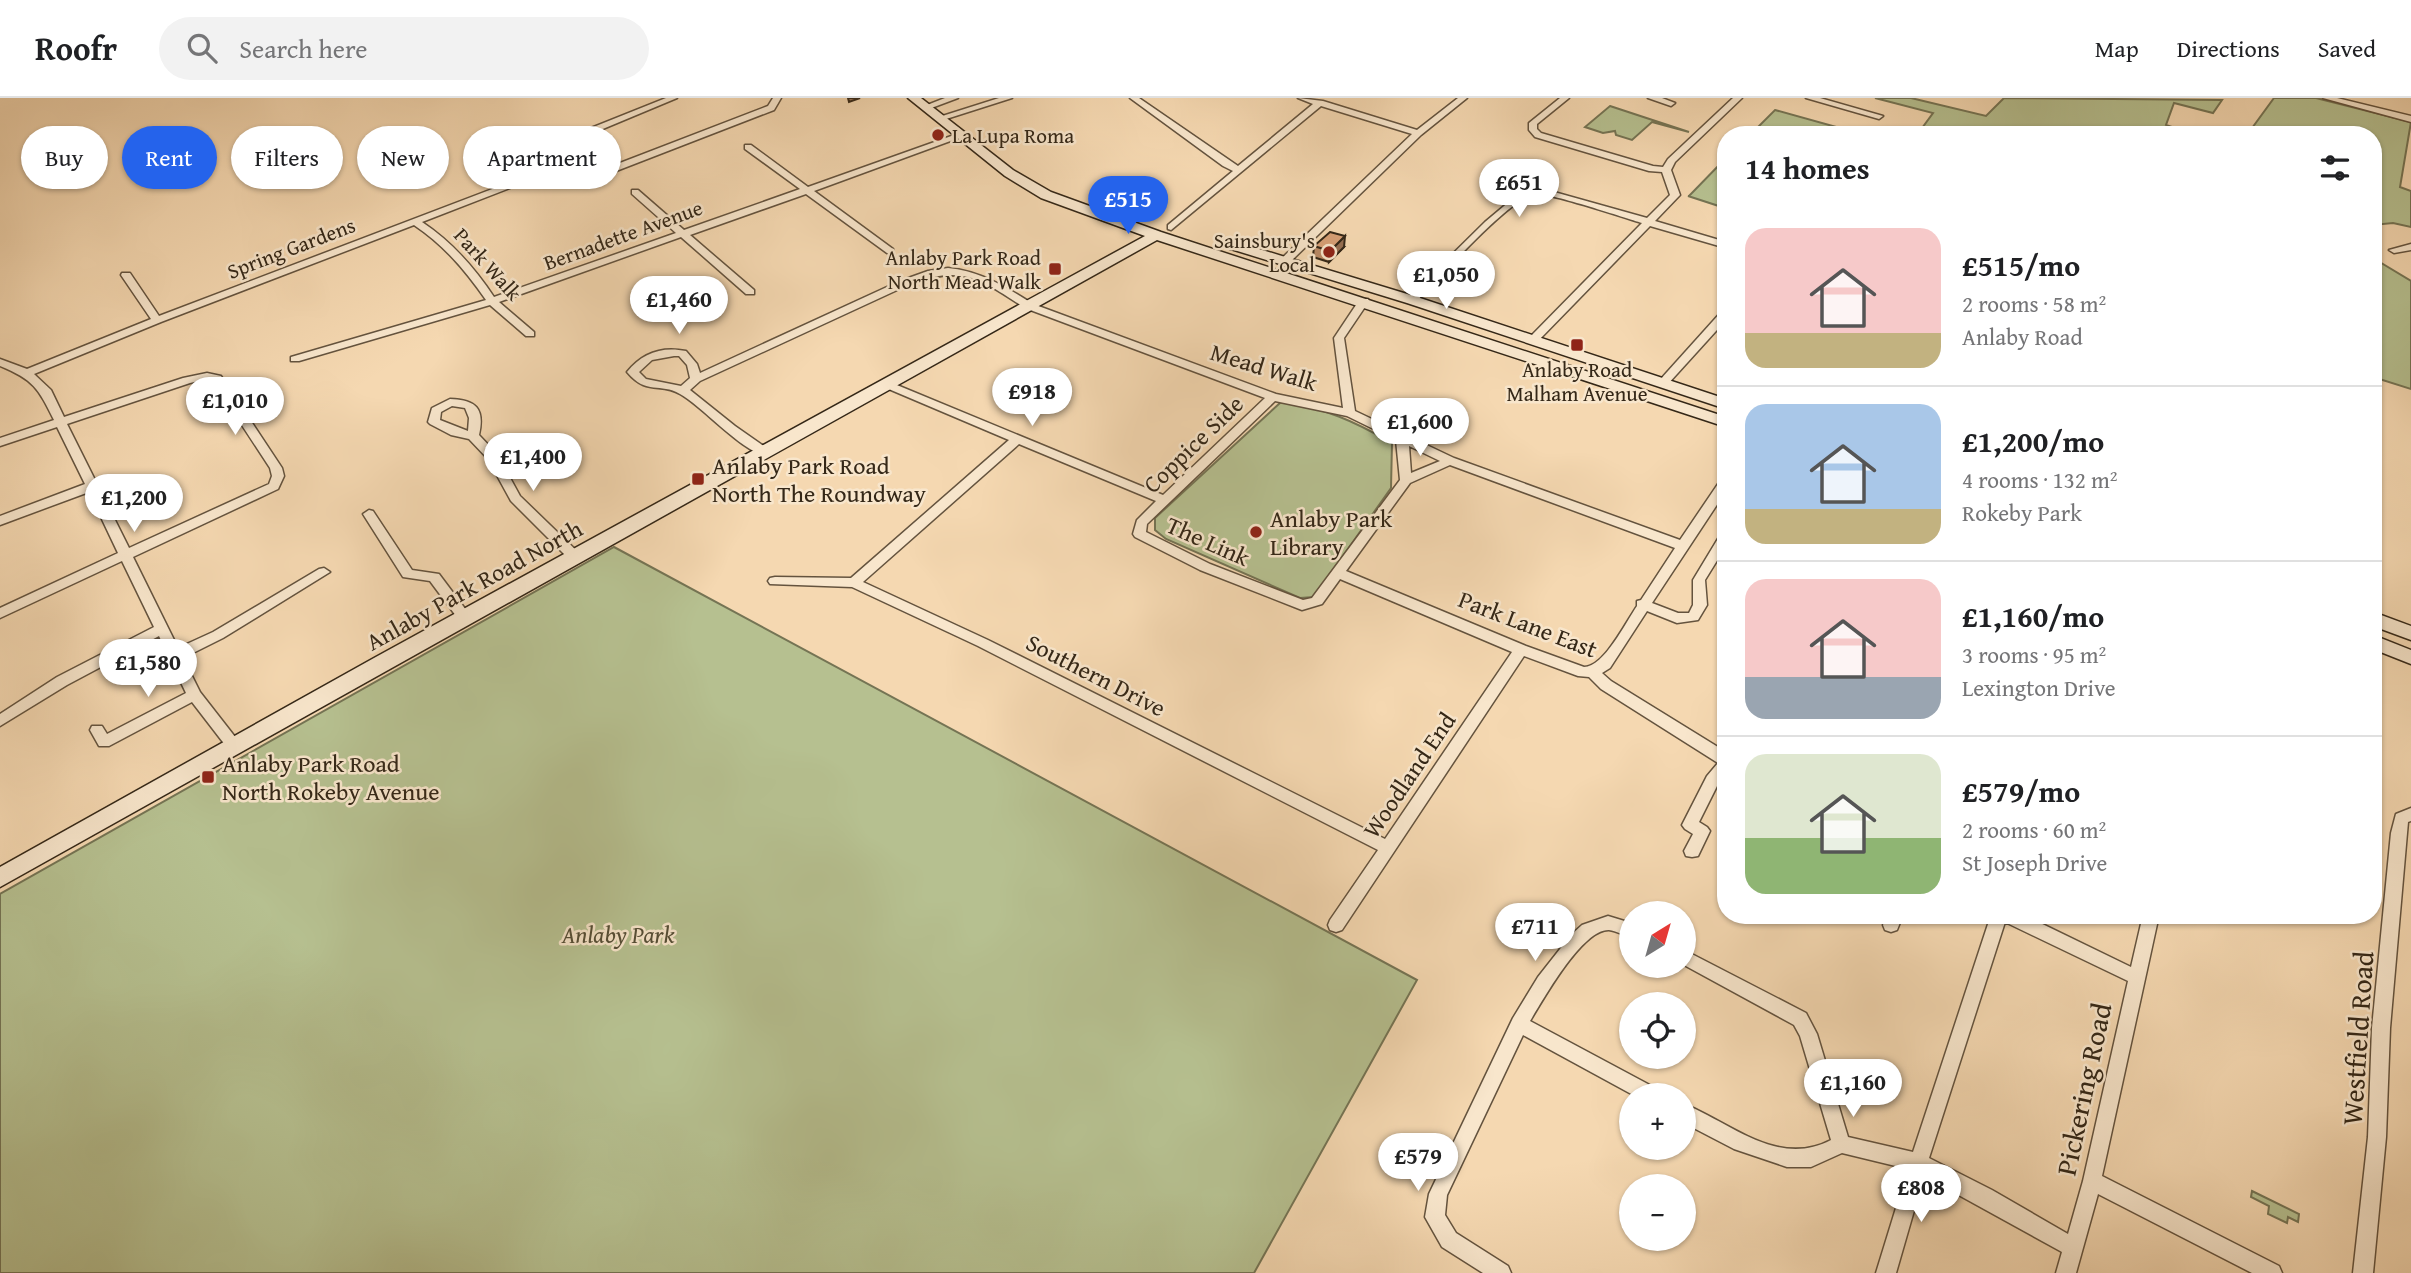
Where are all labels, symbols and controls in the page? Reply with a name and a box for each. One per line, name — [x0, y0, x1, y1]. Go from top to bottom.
search box — [159, 17, 649, 80]
text: Roofr — [35, 24, 117, 72]
icon: search — [183, 29, 221, 67]
text: Search here — [239, 29, 368, 68]
text: Map — [2095, 31, 2139, 66]
text: Directions — [2177, 31, 2280, 66]
text: Saved — [2318, 31, 2376, 66]
place label: La Lupa Roma — [952, 120, 1074, 151]
chip: Buy — [21, 126, 108, 189]
chip: Rent — [122, 126, 217, 189]
chip: Filters — [231, 126, 343, 189]
chip: New — [357, 126, 449, 189]
chip: Apartment — [463, 126, 621, 189]
marker: La Lupa Roma — [930, 127, 946, 143]
text: 14 homes — [1745, 146, 1870, 190]
icon: filters — [2316, 149, 2354, 187]
pin: £651 — [1478, 159, 1560, 219]
text: £651 — [1495, 165, 1543, 198]
pin: £515 — [1087, 176, 1169, 236]
text: £515 — [1104, 182, 1152, 215]
street label: Bernadette Avenue — [539, 192, 707, 278]
street label: Spring Gardens — [222, 209, 360, 287]
street label: Park Walk — [447, 221, 529, 308]
place label: Sainsbury's Local — [1214, 225, 1315, 280]
place label: Anlaby Park Road North Mead Walk — [886, 242, 1042, 297]
text: £515/mo — [1962, 243, 2080, 287]
marker: Sainsbury's Local — [1321, 244, 1337, 260]
pin: £1,050 — [1389, 252, 1503, 311]
icon: home — [1801, 256, 1885, 340]
text: £1,050 — [1413, 257, 1479, 290]
marker: Anlaby Park Road North Mead Walk — [1047, 261, 1063, 277]
pin: £1,460 — [622, 276, 736, 336]
text: £1,460 — [646, 282, 712, 315]
text: 2 rooms · 58 m² — [1962, 287, 2106, 320]
text: Anlaby Road — [1962, 320, 2083, 353]
street label: Mead Walk — [1206, 334, 1323, 400]
marker: Anlaby Road Malham Avenue — [1569, 337, 1585, 353]
place label: Anlaby Road Malham Avenue — [1506, 354, 1648, 409]
pin: £918 — [991, 368, 1073, 428]
text: £918 — [1008, 374, 1056, 407]
pin: £1,010 — [178, 378, 292, 437]
text: £1,010 — [202, 383, 268, 416]
street label: Coppice Side — [1135, 387, 1251, 501]
pin: £1,600 — [1363, 398, 1477, 458]
text: £1,600 — [1387, 404, 1453, 437]
text: £1,200/mo — [1962, 419, 2104, 463]
icon: home — [1801, 432, 1885, 516]
pin: £1,400 — [476, 434, 590, 493]
text: £1,400 — [500, 439, 566, 472]
place label: Anlaby Park Road North The Roundway — [712, 448, 926, 511]
text: 4 rooms · 132 m² — [1962, 463, 2117, 496]
marker: Anlaby Park Road North The Roundway — [690, 471, 706, 487]
pin: £1,200 — [77, 474, 191, 534]
text: £1,200 — [101, 480, 167, 513]
text: Rokeby Park — [1962, 496, 2082, 529]
place label: Anlaby Park Library — [1270, 501, 1393, 564]
street label: The Link — [1161, 507, 1256, 575]
street label: Anlaby Park Road North — [359, 511, 589, 659]
marker: Anlaby Park Library — [1248, 524, 1264, 540]
street label: Park Lane East — [1454, 581, 1603, 667]
text: £1,160/mo — [1962, 594, 2104, 638]
icon: home — [1801, 607, 1885, 691]
street label: Southern Drive — [1020, 625, 1172, 725]
text: 3 rooms · 95 m² — [1962, 638, 2106, 671]
pin: £1,580 — [91, 640, 205, 699]
text: £1,580 — [115, 645, 181, 678]
text: Lexington Drive — [1962, 671, 2116, 704]
street label: Woodland End — [1354, 705, 1464, 845]
place label: Anlaby Park Road North Rokeby Avenue — [222, 746, 440, 809]
marker: Anlaby Park Road North Rokeby Avenue — [200, 769, 216, 785]
text: £579/mo — [1962, 769, 2080, 813]
icon: home — [1801, 782, 1885, 866]
text: 2 rooms · 60 m² — [1962, 813, 2106, 846]
text: St Joseph Drive — [1962, 846, 2107, 879]
north arrow — [1619, 901, 1696, 978]
map controls — [1619, 901, 1696, 1251]
pin: £711 — [1494, 904, 1576, 963]
text: £711 — [1511, 909, 1559, 942]
park label: Anlaby Park — [561, 917, 674, 952]
street label: Westfield Road — [2330, 950, 2384, 1126]
button: locate — [1619, 992, 1696, 1069]
street label: Pickering Road — [2045, 999, 2121, 1179]
pin: £1,160 — [1796, 1060, 1910, 1119]
text: £1,160 — [1820, 1065, 1886, 1098]
button: + — [1619, 1083, 1696, 1160]
pin: £579 — [1377, 1134, 1459, 1193]
text: £579 — [1394, 1139, 1442, 1172]
pin: £808 — [1880, 1164, 1962, 1224]
text: £808 — [1897, 1170, 1945, 1203]
button: − — [1619, 1174, 1696, 1251]

